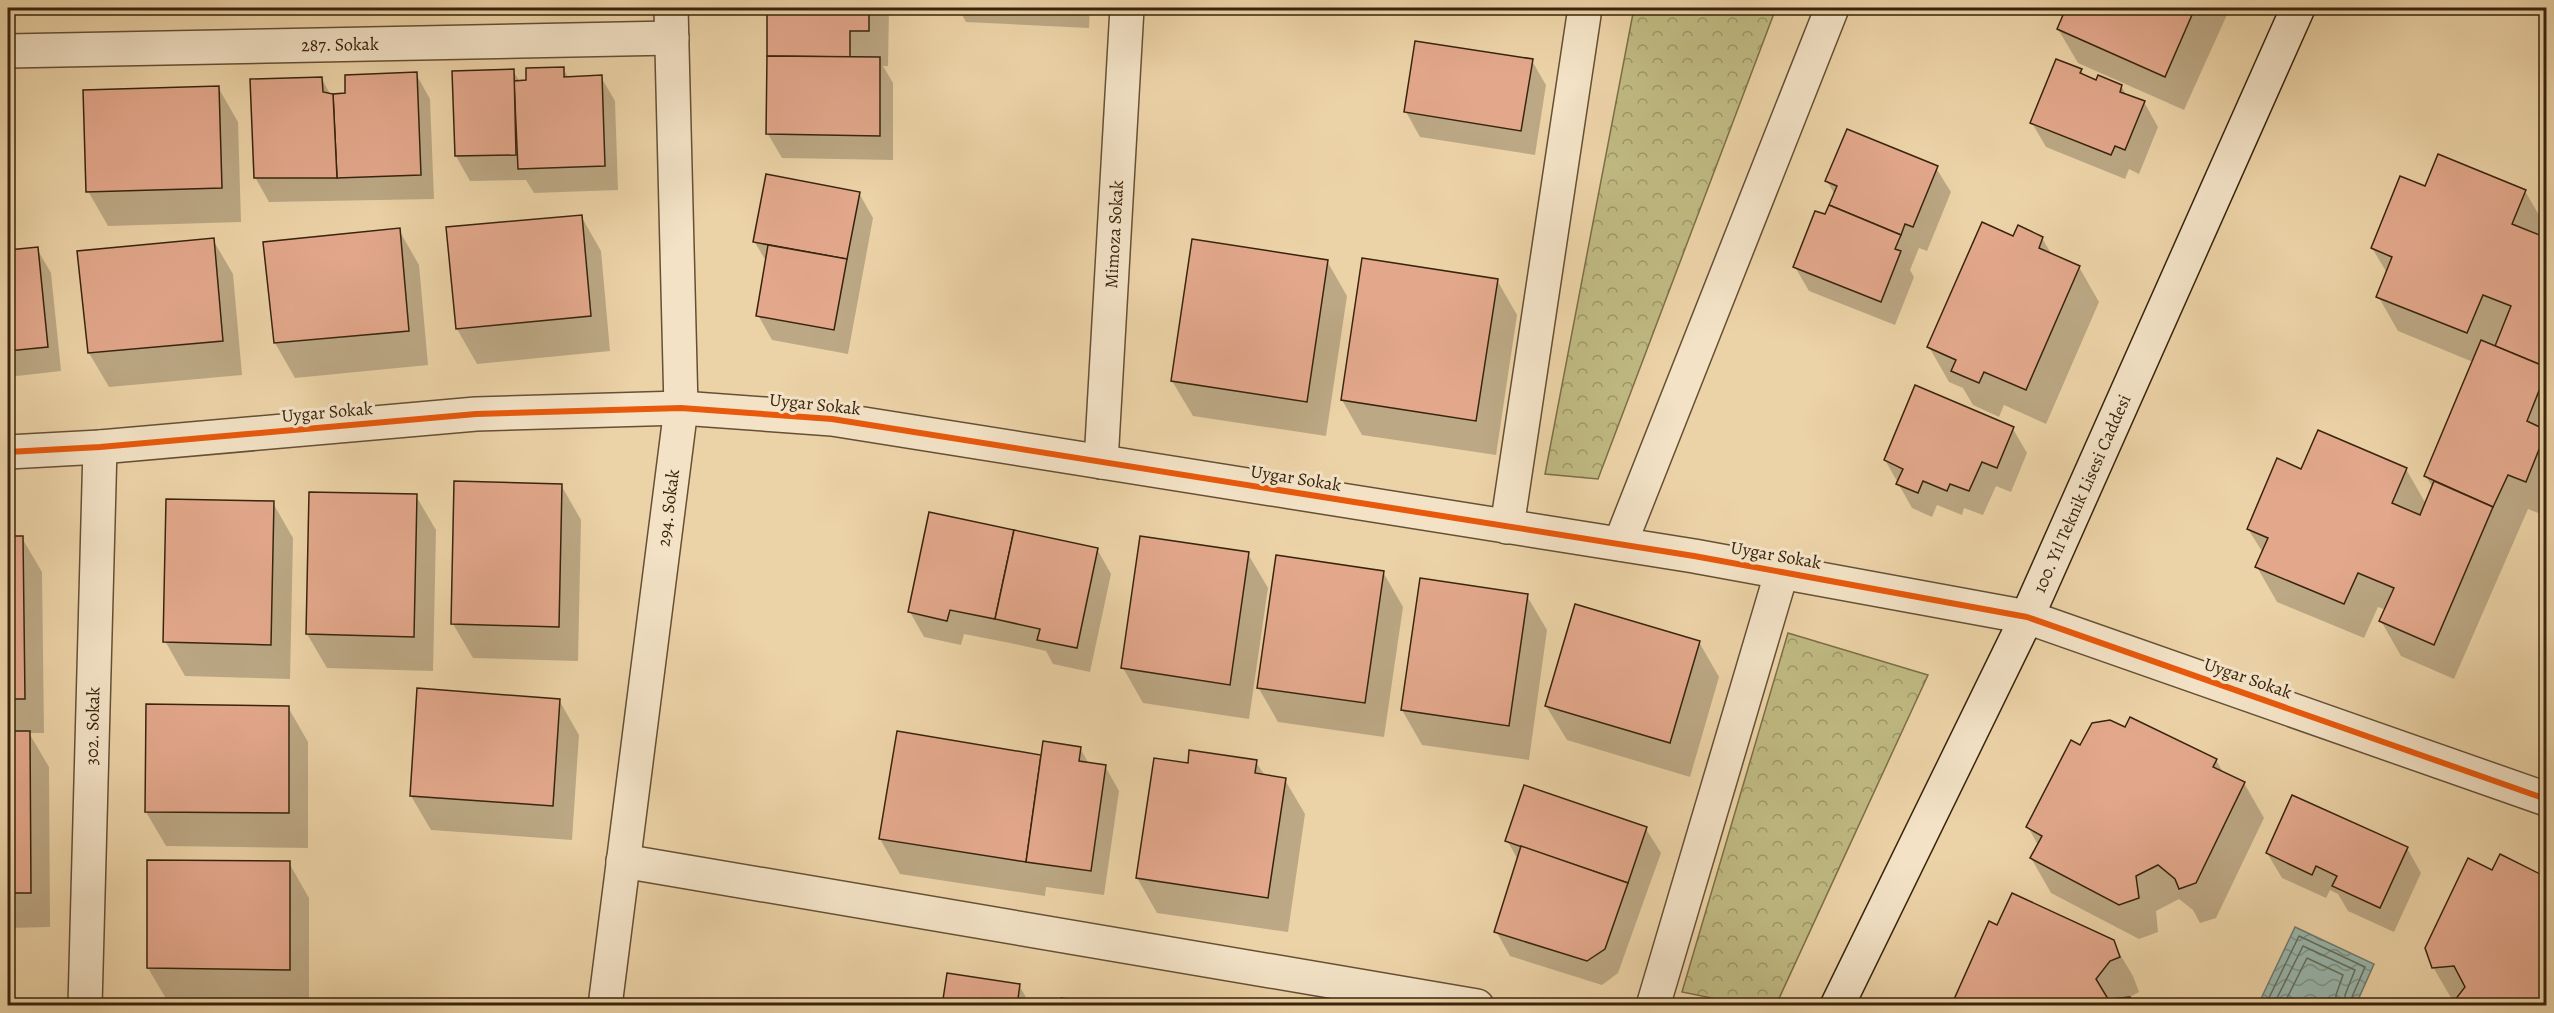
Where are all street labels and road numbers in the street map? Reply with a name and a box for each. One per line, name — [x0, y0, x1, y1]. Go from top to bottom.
street label: 287. Sokak — [301, 32, 379, 57]
street label: Mimoza Sokak — [1099, 180, 1129, 289]
street label: Uygar Sokak — [768, 387, 862, 421]
street label: 100. Yıl Teknik Lisesi Caddesi — [2027, 391, 2137, 597]
street label: Uygar Sokak — [280, 396, 374, 428]
street label: Uygar Sokak — [1249, 459, 1343, 497]
street label: 294. Sokak — [651, 468, 685, 548]
street label: Uygar Sokak — [1729, 535, 1823, 575]
street label: Uygar Sokak — [2201, 652, 2295, 704]
street label: 302. Sokak — [79, 687, 106, 766]

